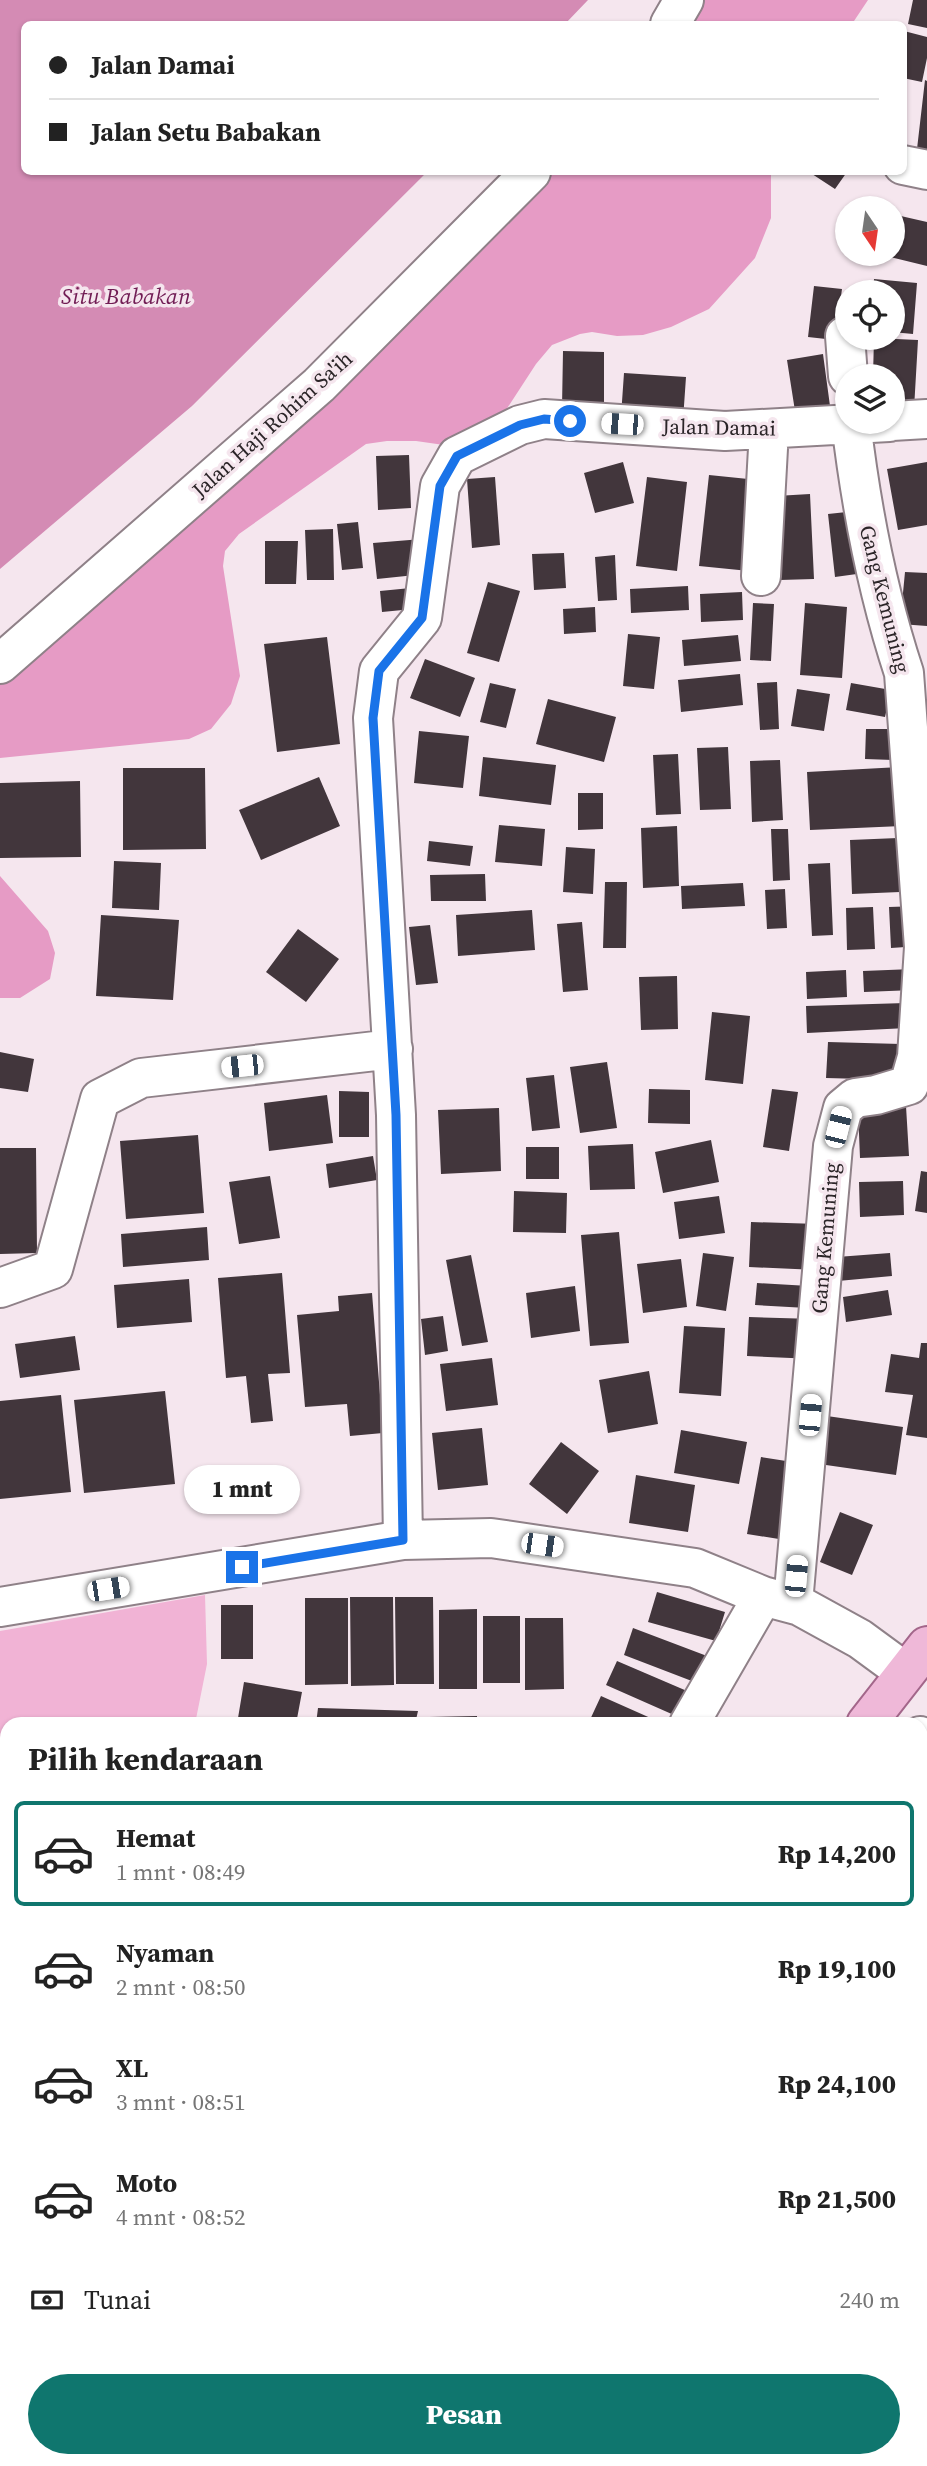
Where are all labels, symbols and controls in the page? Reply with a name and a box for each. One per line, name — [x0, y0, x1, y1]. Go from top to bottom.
text: Jalan Damai — [91, 47, 235, 83]
text: Jalan Setu Babakan — [91, 114, 321, 150]
north arrow — [835, 196, 905, 266]
map controls — [835, 196, 905, 434]
water label: Situ Babakan — [61, 280, 191, 312]
button: locate — [835, 280, 905, 350]
street label: Jalan Haji Rohim Sa'ih — [185, 344, 358, 505]
button: layers — [835, 364, 905, 434]
route start — [554, 405, 586, 437]
street label: Jalan Damai — [661, 411, 776, 442]
car — [601, 412, 644, 436]
street label: Gang Kemuning — [853, 522, 917, 676]
car — [221, 1053, 264, 1079]
car — [823, 1104, 854, 1150]
street label: Gang Kemuning — [804, 1161, 846, 1315]
car — [798, 1393, 823, 1437]
callout: 1 mnt — [184, 1466, 300, 1514]
text: 1 mnt — [212, 1473, 272, 1505]
car — [520, 1532, 565, 1558]
route end — [226, 1551, 258, 1583]
car — [784, 1554, 809, 1598]
car — [86, 1575, 131, 1603]
text: Pilih kendaraan — [28, 1737, 263, 1781]
text: Hemat — [116, 1820, 195, 1856]
icon: car — [32, 1822, 95, 1885]
text: Rp 14,200 — [778, 1836, 896, 1872]
text: 1 mnt · 08:49 — [116, 1856, 245, 1888]
text: Nyaman — [116, 1935, 214, 1971]
icon: car — [32, 1937, 95, 2000]
text: Rp 19,100 — [778, 1951, 896, 1987]
text: 2 mnt · 08:50 — [116, 1971, 245, 2003]
text: XL — [116, 2050, 148, 2086]
icon: car — [32, 2052, 95, 2115]
text: Rp 24,100 — [778, 2066, 896, 2102]
text: 3 mnt · 08:51 — [116, 2086, 245, 2118]
text: Moto — [116, 2165, 177, 2201]
icon: car — [32, 2167, 95, 2230]
text: Rp 21,500 — [778, 2181, 896, 2217]
text: 4 mnt · 08:52 — [116, 2201, 245, 2233]
icon: cash — [28, 2281, 66, 2319]
text: Tunai — [84, 2282, 151, 2318]
text: 240 m — [839, 2284, 900, 2316]
button: Pesan — [28, 2374, 900, 2454]

